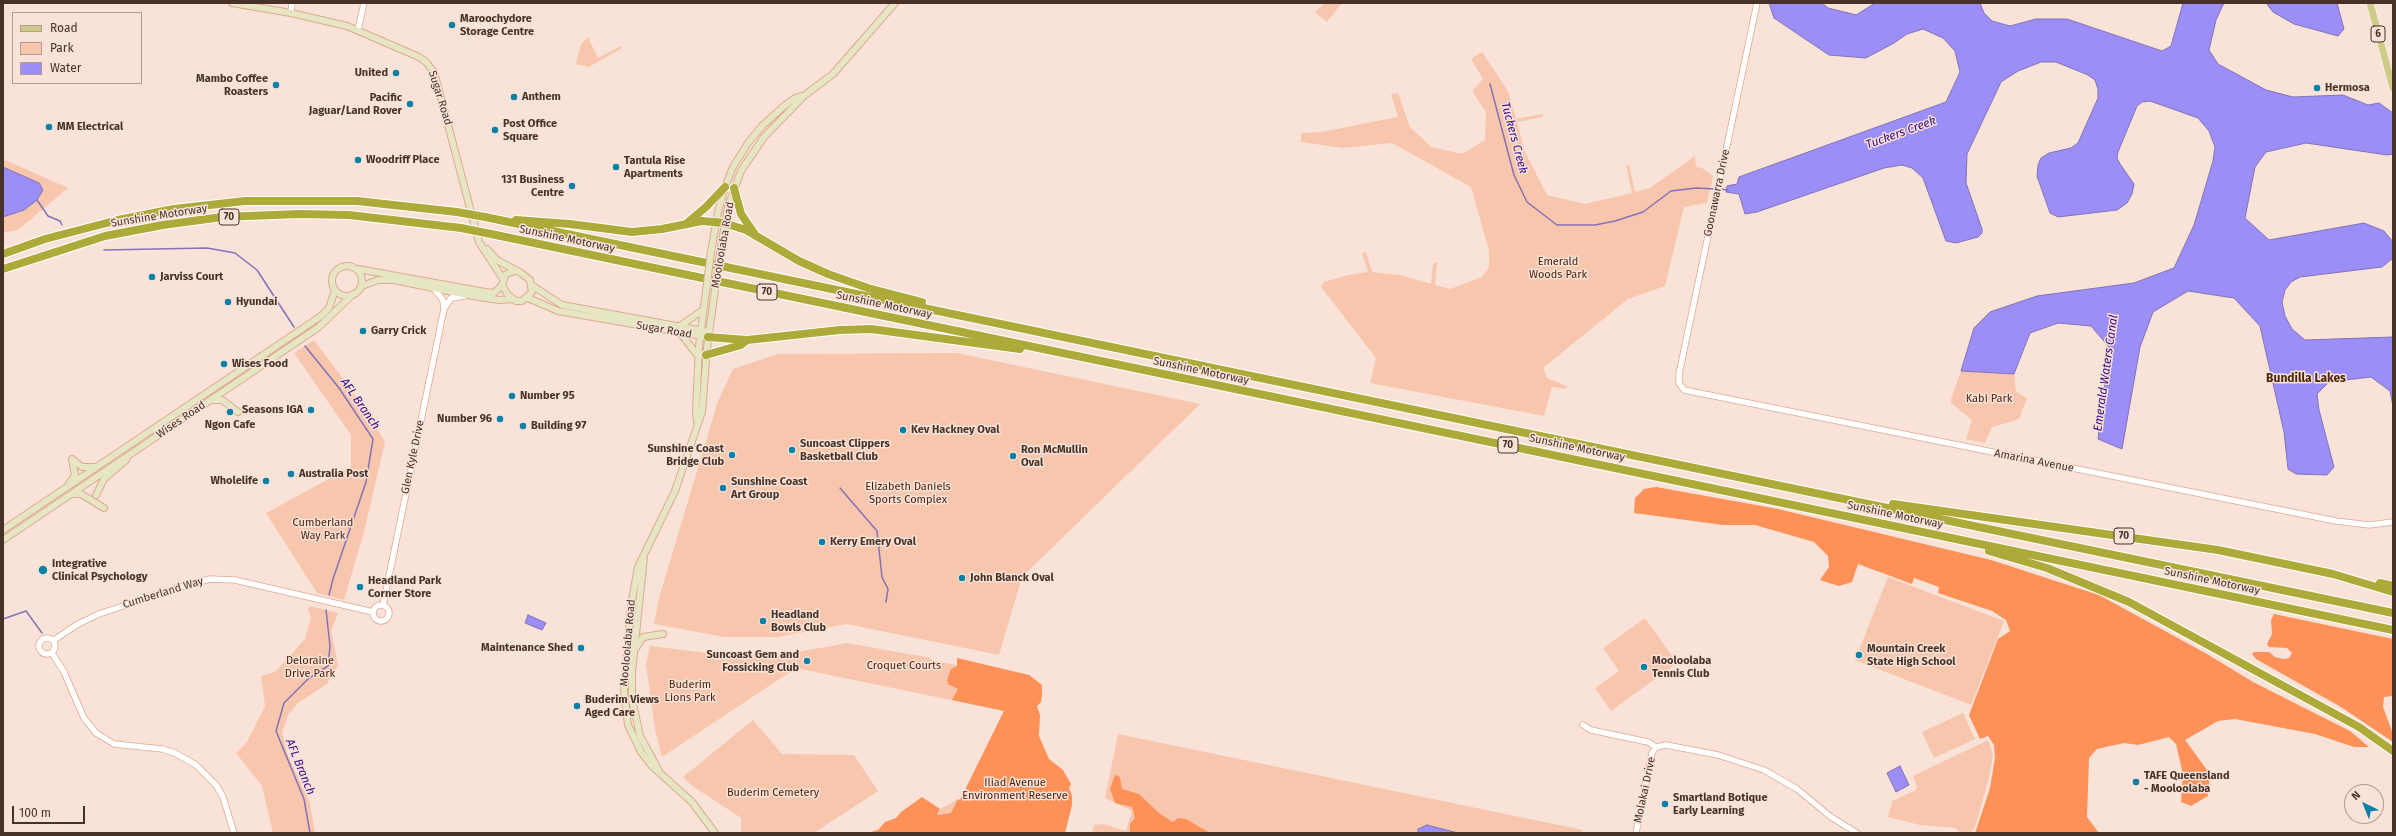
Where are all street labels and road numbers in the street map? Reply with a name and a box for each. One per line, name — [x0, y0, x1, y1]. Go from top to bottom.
road number: 6 — [2371, 26, 2385, 42]
street label: Sugar Road — [425, 69, 455, 127]
street label: Goonawarra Drive — [1701, 148, 1733, 238]
street label: Mooloolaba Road — [709, 201, 737, 289]
street label: Sunshine Motorway — [110, 202, 208, 230]
road number: 70 — [219, 209, 239, 225]
street label: Sunshine Motorway — [518, 222, 616, 256]
road number: 70 — [757, 284, 777, 300]
street label: Sunshine Motorway — [835, 288, 933, 322]
street label: Sugar Road — [635, 319, 693, 341]
street label: Sunshine Motorway — [1152, 354, 1250, 388]
street label: Wises Road — [154, 399, 208, 441]
street label: Glen Kyle Drive — [399, 419, 427, 495]
street label: Sunshine Motorway — [1528, 431, 1626, 465]
road number: 70 — [1498, 437, 1518, 453]
street label: Amarina Avenue — [1993, 447, 2075, 475]
street label: Sunshine Motorway — [1846, 498, 1944, 532]
road number: 70 — [2114, 528, 2134, 544]
street label: Sunshine Motorway — [2163, 564, 2261, 598]
street label: Cumberland Way — [121, 574, 205, 612]
street label: Mooloolaba Road — [618, 599, 638, 687]
street label: Molakai Drive — [1632, 756, 1658, 824]

